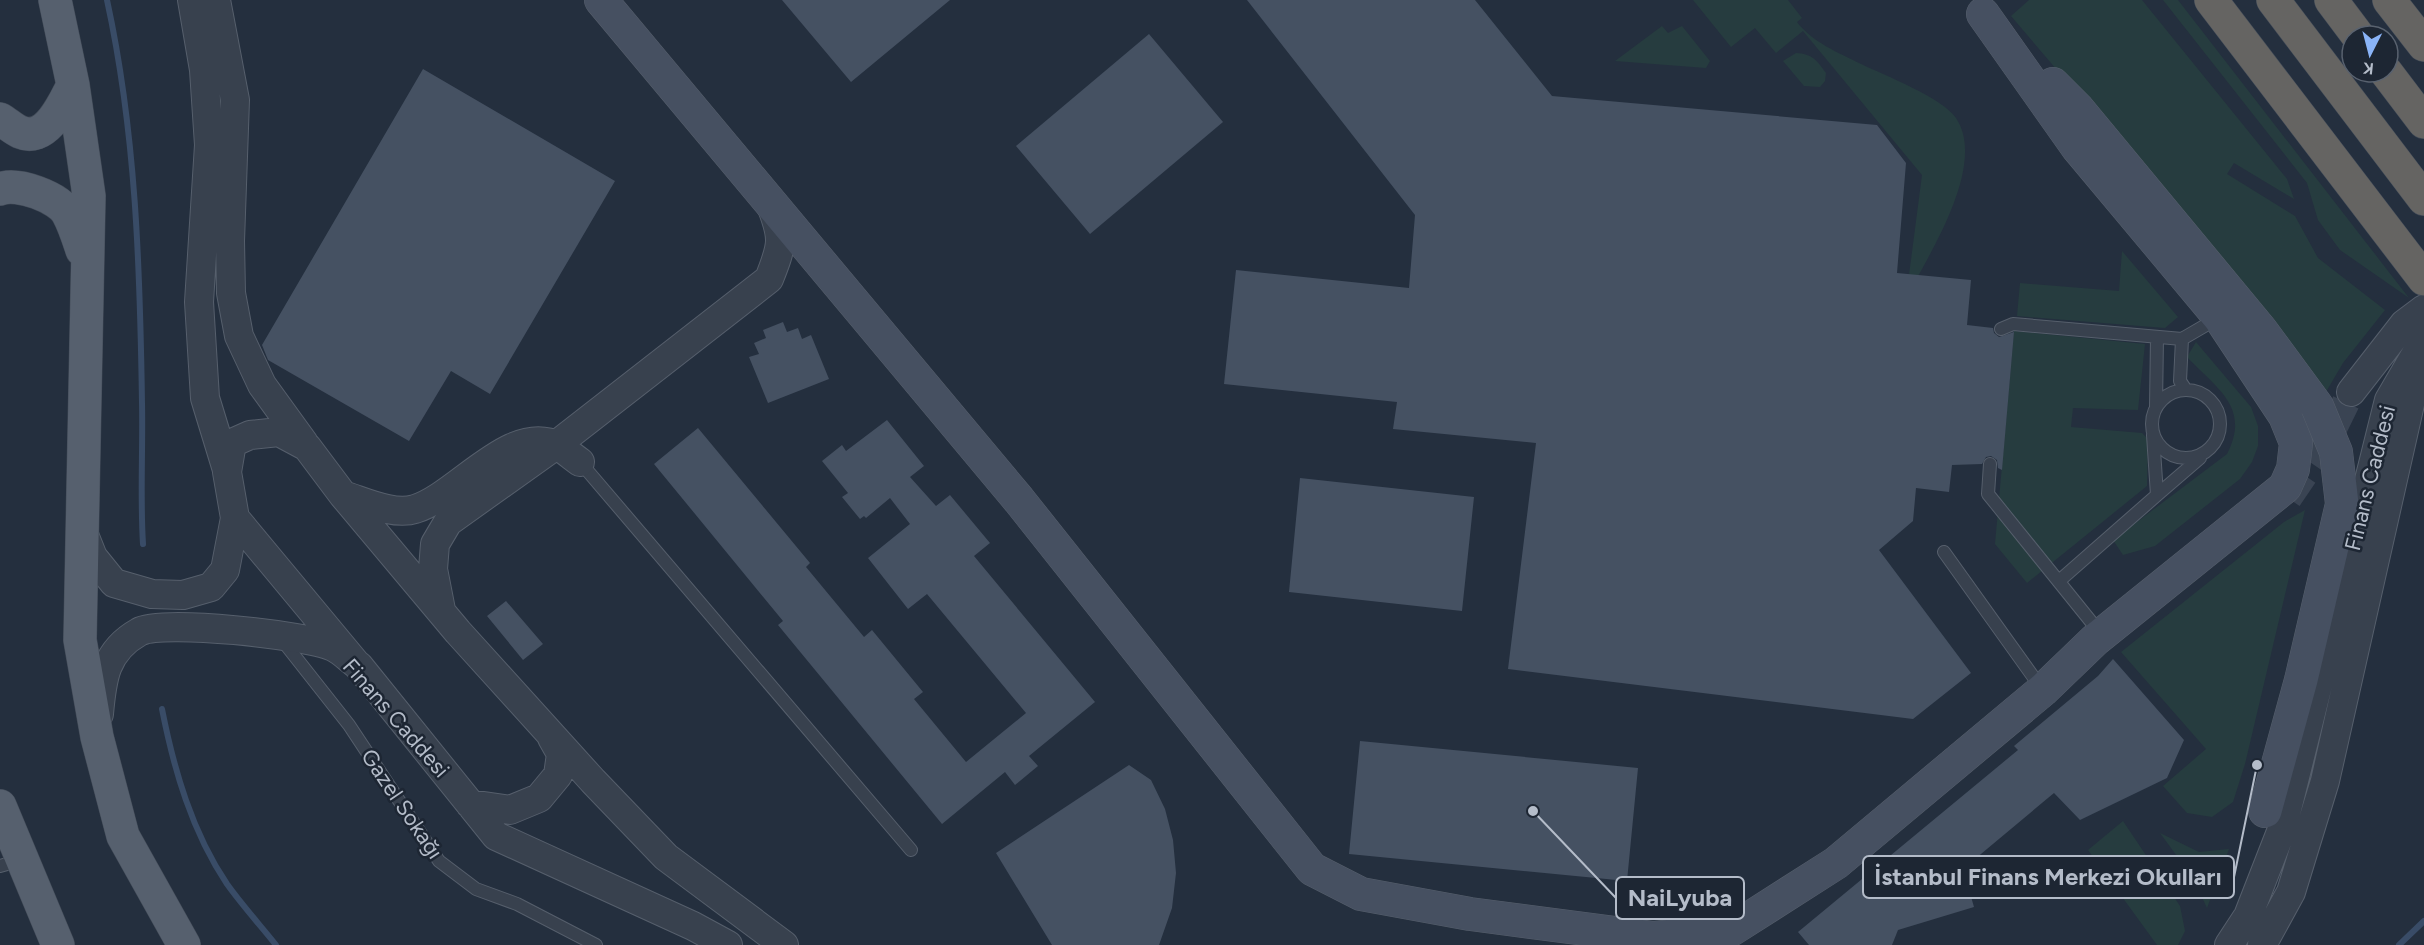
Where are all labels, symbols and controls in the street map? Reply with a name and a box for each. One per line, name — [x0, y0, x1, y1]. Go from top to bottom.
north arrow — [2340, 24, 2400, 84]
text: K — [2362, 58, 2375, 78]
street label: Finans Caddesi — [2339, 403, 2401, 553]
street label: Finans Caddesi — [337, 653, 455, 783]
street label: Gazel Sokağı — [355, 744, 449, 864]
callout: İstanbul Finans Merkezi Okulları — [1863, 856, 2234, 898]
text: İstanbul Finans Merkezi Okulları — [1874, 862, 2222, 891]
callout: NaiLyuba — [1616, 877, 1744, 919]
text: NaiLyuba — [1628, 883, 1732, 912]

